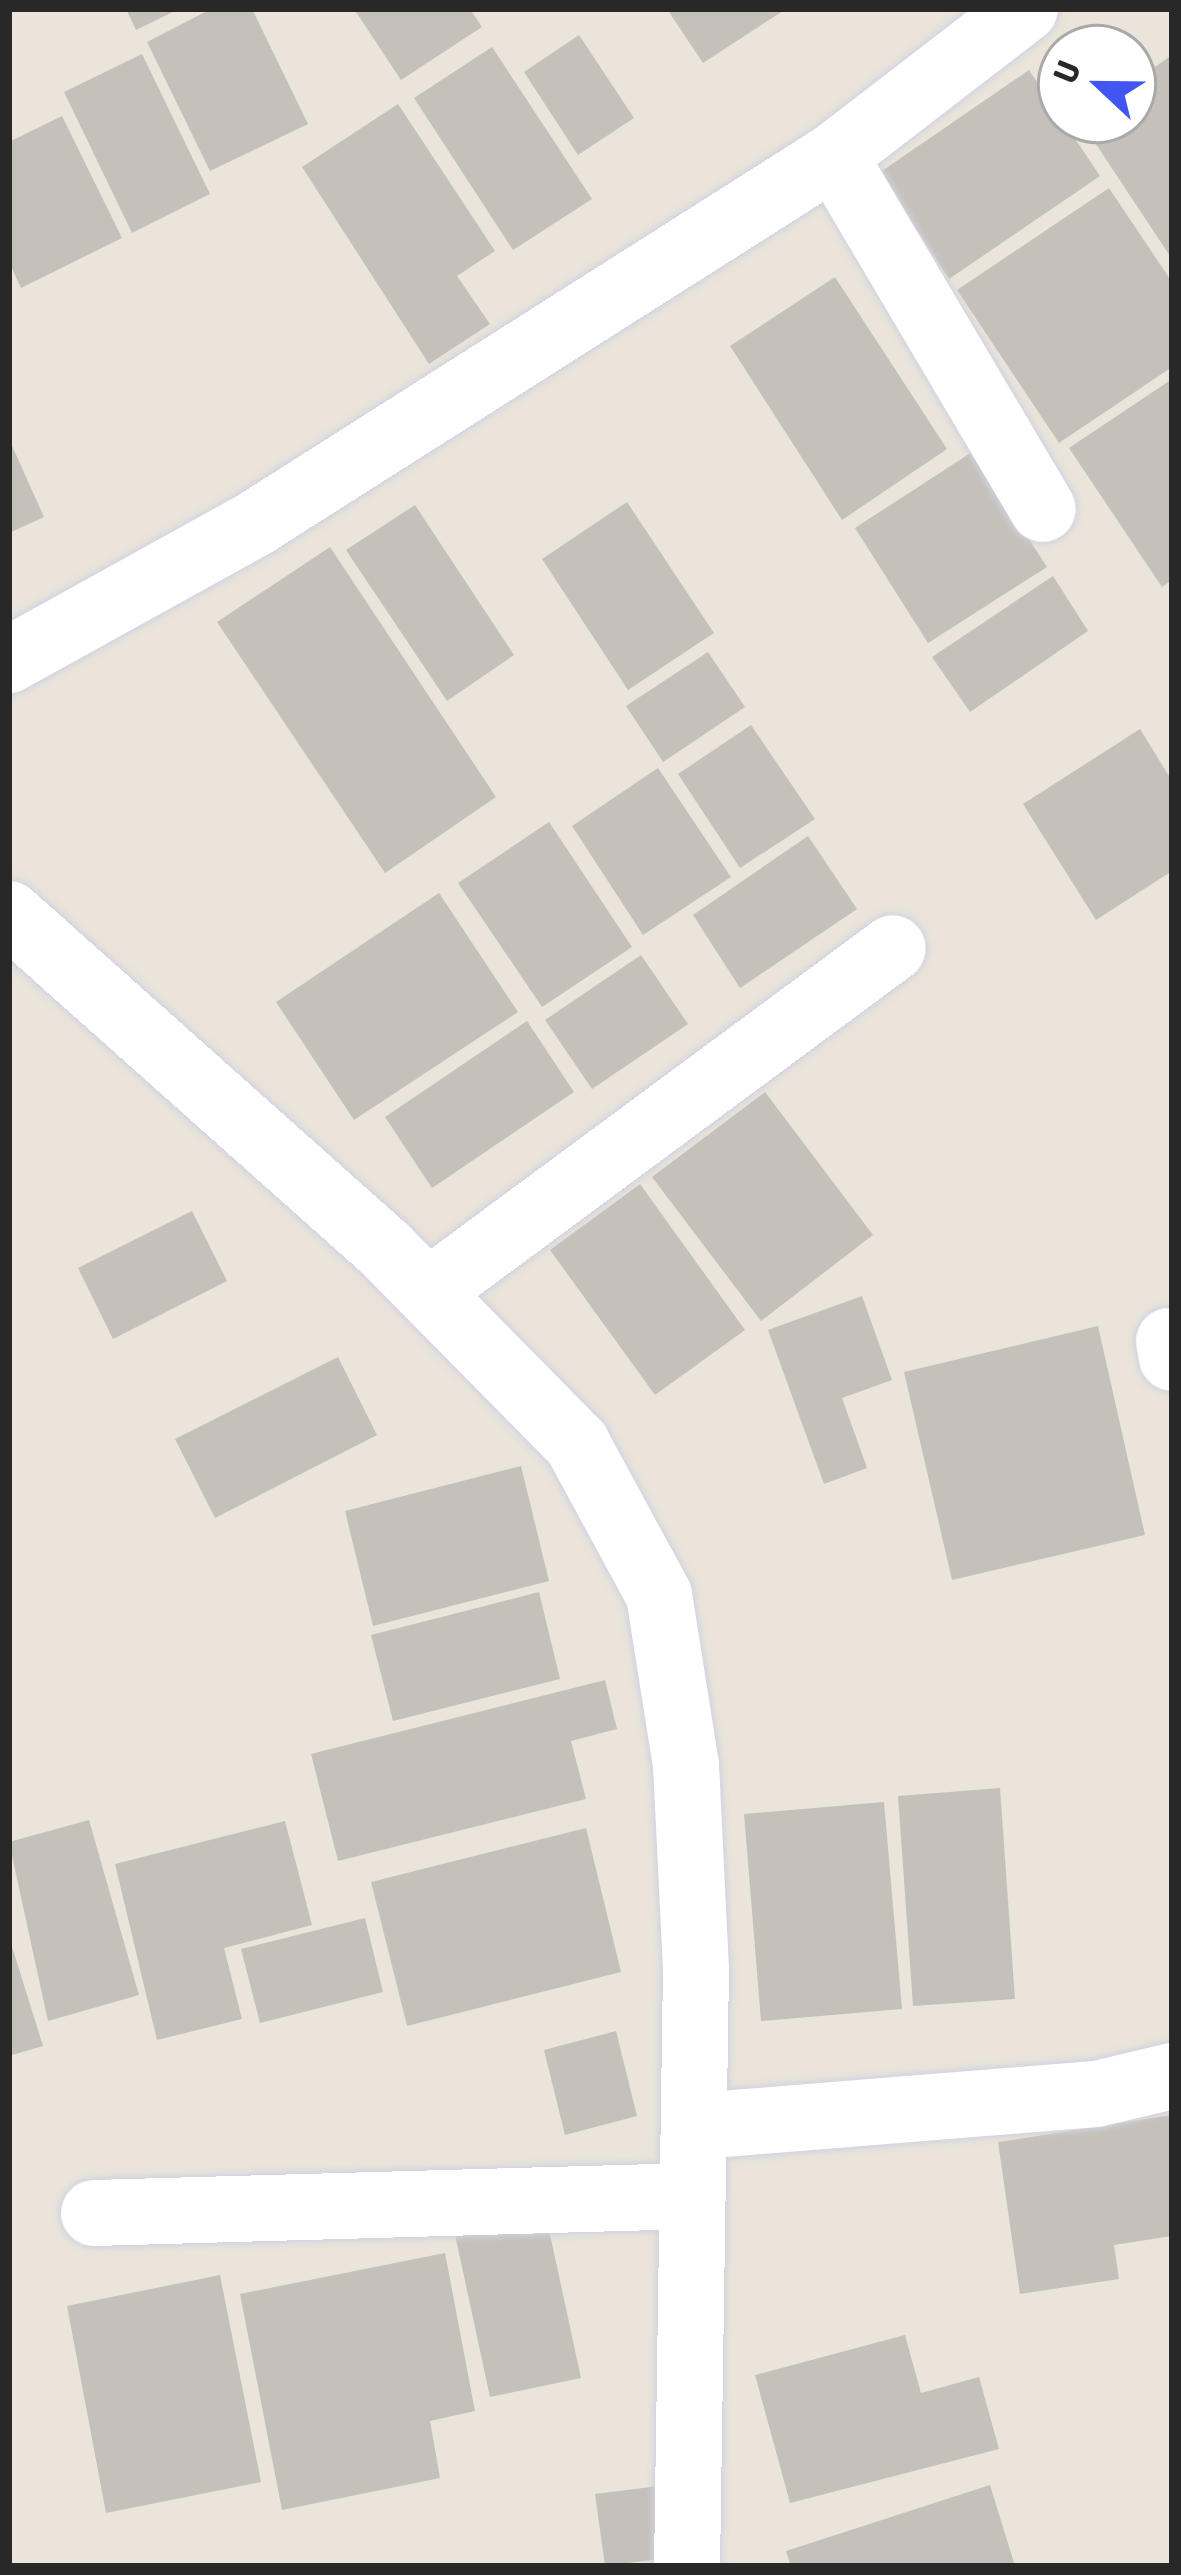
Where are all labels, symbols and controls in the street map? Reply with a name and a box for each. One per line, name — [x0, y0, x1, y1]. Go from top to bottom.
north arrow — [1037, 24, 1157, 144]
text: U — [1045, 55, 1088, 88]

